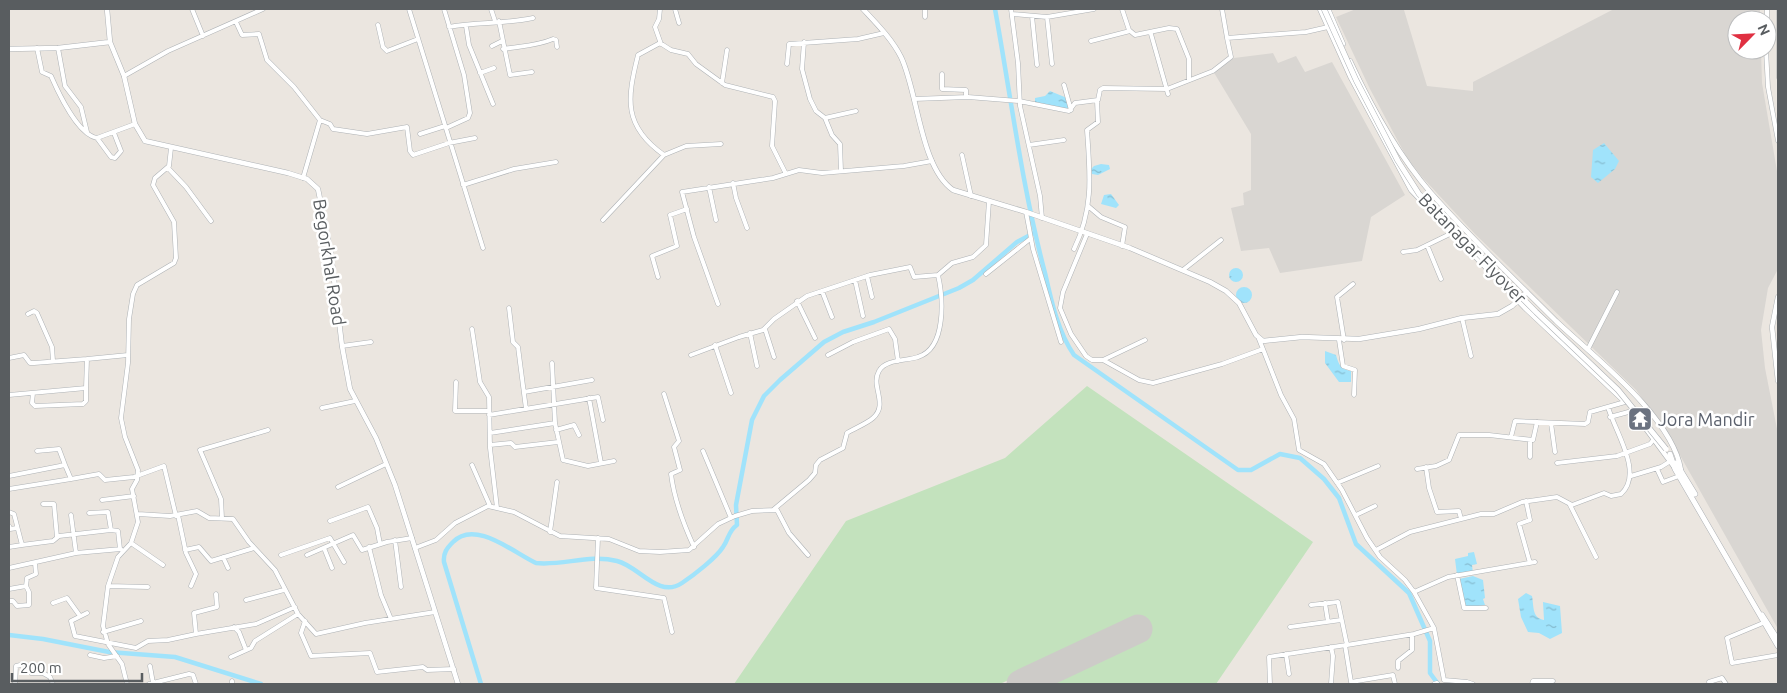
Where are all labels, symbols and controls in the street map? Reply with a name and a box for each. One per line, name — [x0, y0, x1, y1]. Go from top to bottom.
north arrow — [1727, 10, 1777, 60]
text: N — [1754, 22, 1773, 38]
street label: Batanagar Flyover — [1415, 189, 1531, 308]
street label: Begorkhal Road — [310, 197, 350, 327]
temple icon: Jora Mandir — [1627, 406, 1653, 432]
place label: Jora Mandir — [1658, 409, 1755, 429]
scale bar — [12, 650, 142, 682]
text: 200 m — [20, 659, 62, 676]

